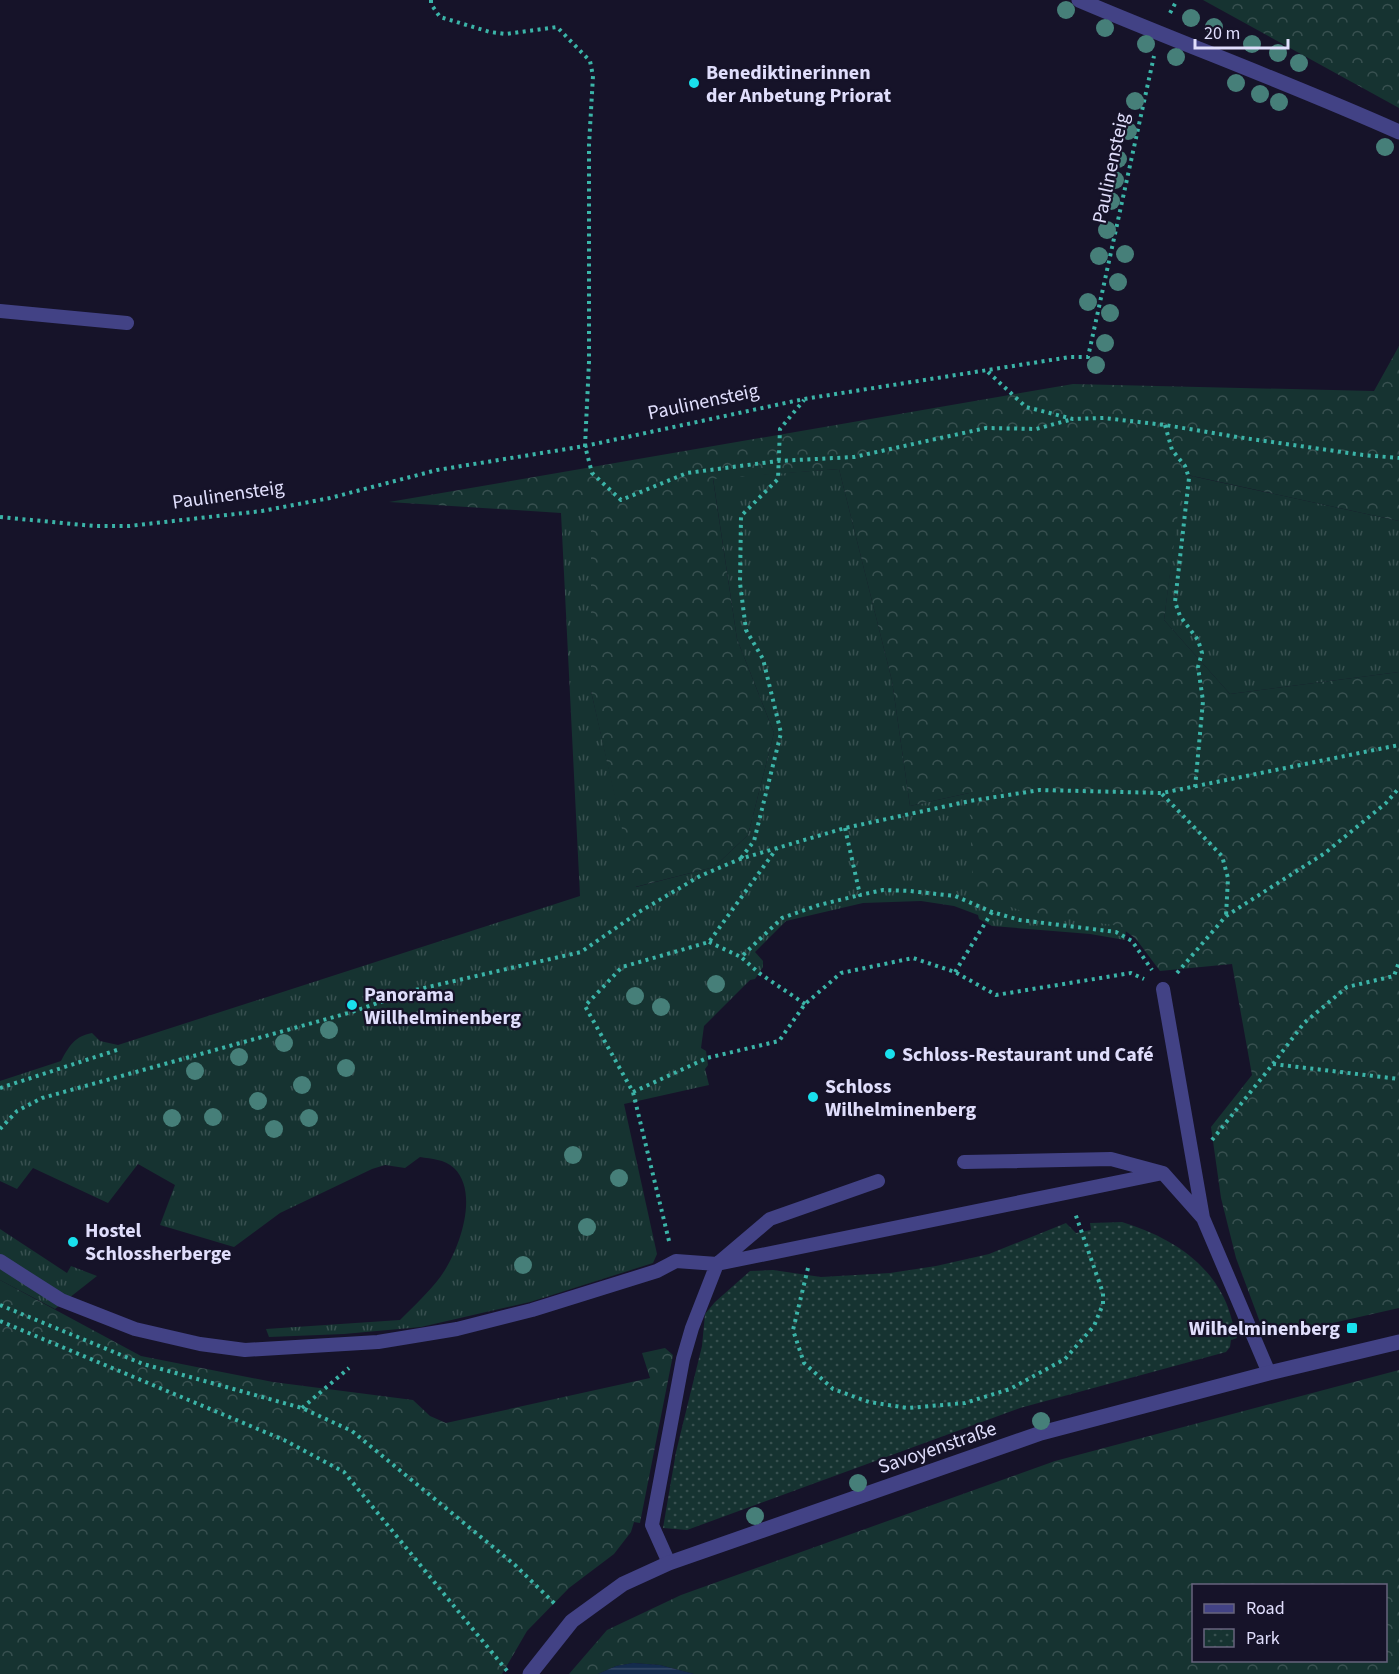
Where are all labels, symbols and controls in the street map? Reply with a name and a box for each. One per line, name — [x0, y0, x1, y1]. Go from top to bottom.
scale bar — [1195, 12, 1288, 50]
text: 20 m — [1204, 21, 1240, 46]
place label: Benediktinerinnen der Anbetung Priorat — [706, 59, 892, 110]
marker: Benediktinerinnen der Anbetung Priorat — [687, 76, 701, 90]
street label: Paulinensteig — [1086, 110, 1136, 226]
street label: Paulinensteig — [645, 377, 761, 427]
street label: Paulinensteig — [170, 473, 286, 517]
place label: Panorama Willhelminenberg — [364, 981, 521, 1032]
marker: Panorama Willhelminenberg — [345, 998, 359, 1012]
place label: Schloss-Restaurant und Café — [902, 1041, 1154, 1069]
marker: Schloss-Restaurant und Café — [883, 1047, 897, 1061]
place label: Schloss Wilhelminenberg — [825, 1073, 976, 1124]
marker: Schloss Wilhelminenberg — [806, 1090, 820, 1104]
place label: Hostel Schlossherberge — [85, 1217, 231, 1268]
marker: Hostel Schlossherberge — [66, 1235, 80, 1249]
place label: Wilhelminenberg — [1189, 1315, 1340, 1343]
marker: Wilhelminenberg — [1345, 1321, 1359, 1335]
street label: Savoyenstraße — [874, 1415, 1000, 1481]
legend — [1192, 1584, 1387, 1662]
text: Road — [1246, 1596, 1285, 1621]
text: Park — [1246, 1626, 1280, 1651]

